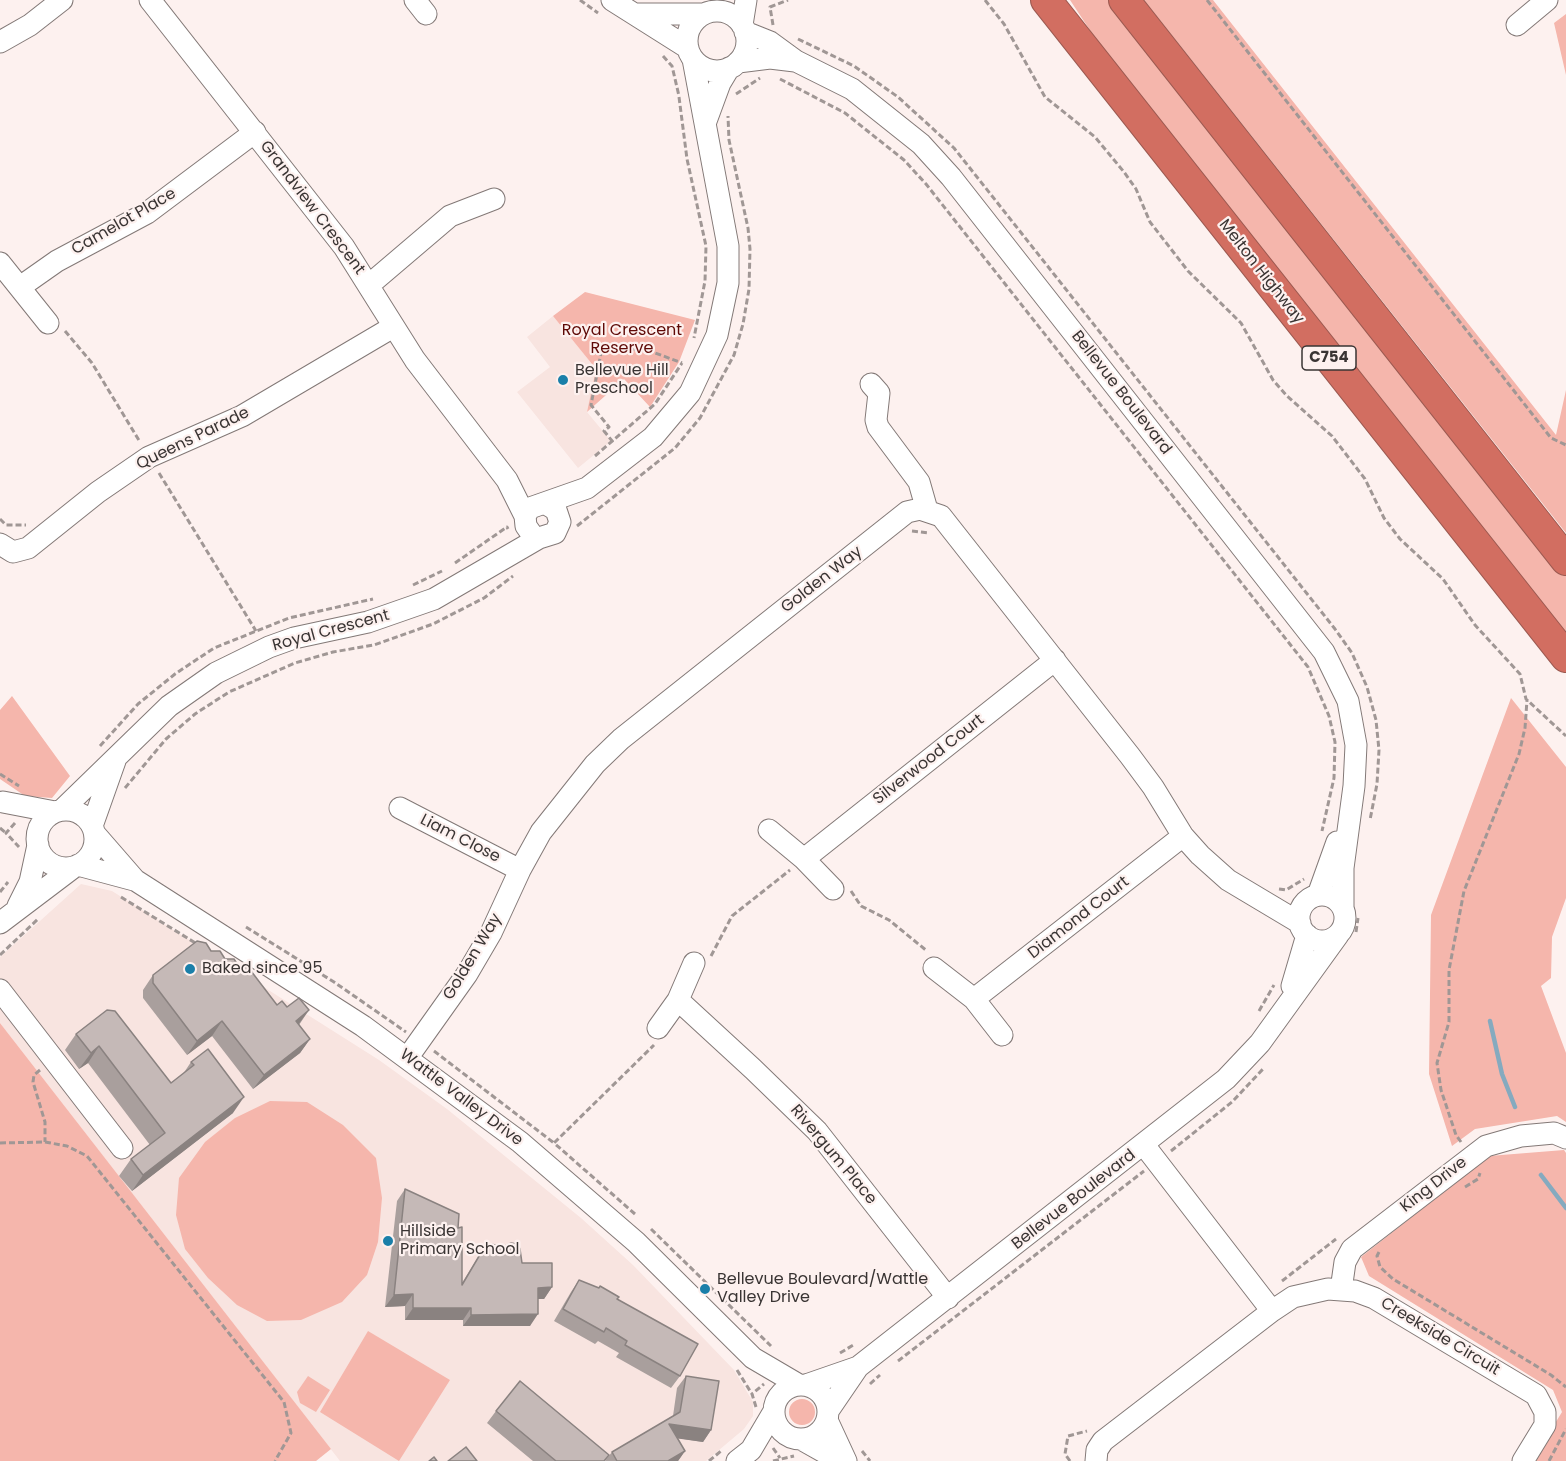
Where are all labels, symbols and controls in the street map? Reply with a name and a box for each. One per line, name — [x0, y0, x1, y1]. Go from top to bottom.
street label: Grandview Crescent — [255, 137, 369, 279]
street label: Camelot Place — [68, 184, 180, 260]
street label: Melton Highway — [1214, 216, 1308, 328]
park label: Royal Crescent Reserve — [562, 321, 682, 359]
street label: Bellevue Boulevard — [1067, 327, 1175, 459]
road number: C754 — [1302, 346, 1356, 370]
place label: Bellevue Hill Preschool — [575, 361, 669, 399]
marker: Bellevue Hill Preschool — [556, 373, 570, 387]
street label: Queens Parade — [133, 403, 253, 475]
street label: Golden Way — [778, 542, 866, 618]
street label: Royal Crescent — [270, 606, 392, 656]
street label: Silverwood Court — [870, 711, 988, 809]
street label: Liam Close — [417, 811, 503, 867]
street label: Diamond Court — [1025, 873, 1133, 963]
street label: Golden Way — [440, 910, 506, 1004]
place label: Baked since 95 — [202, 959, 322, 979]
marker: Baked since 95 — [183, 962, 197, 976]
street label: Wattle Valley Drive — [396, 1045, 526, 1151]
street label: Rivergum Place — [786, 1101, 880, 1209]
street label: Bellevue Boulevard — [1008, 1146, 1140, 1254]
street label: King Drive — [1397, 1153, 1471, 1217]
place label: Hillside Primary School — [400, 1222, 519, 1260]
marker: Hillside Primary School — [381, 1234, 395, 1248]
place label: Bellevue Boulevard/Wattle Valley Drive — [717, 1270, 928, 1308]
marker: Bellevue Boulevard/Wattle Valley Drive — [698, 1282, 712, 1296]
street label: Creekside Circuit — [1377, 1294, 1503, 1380]

